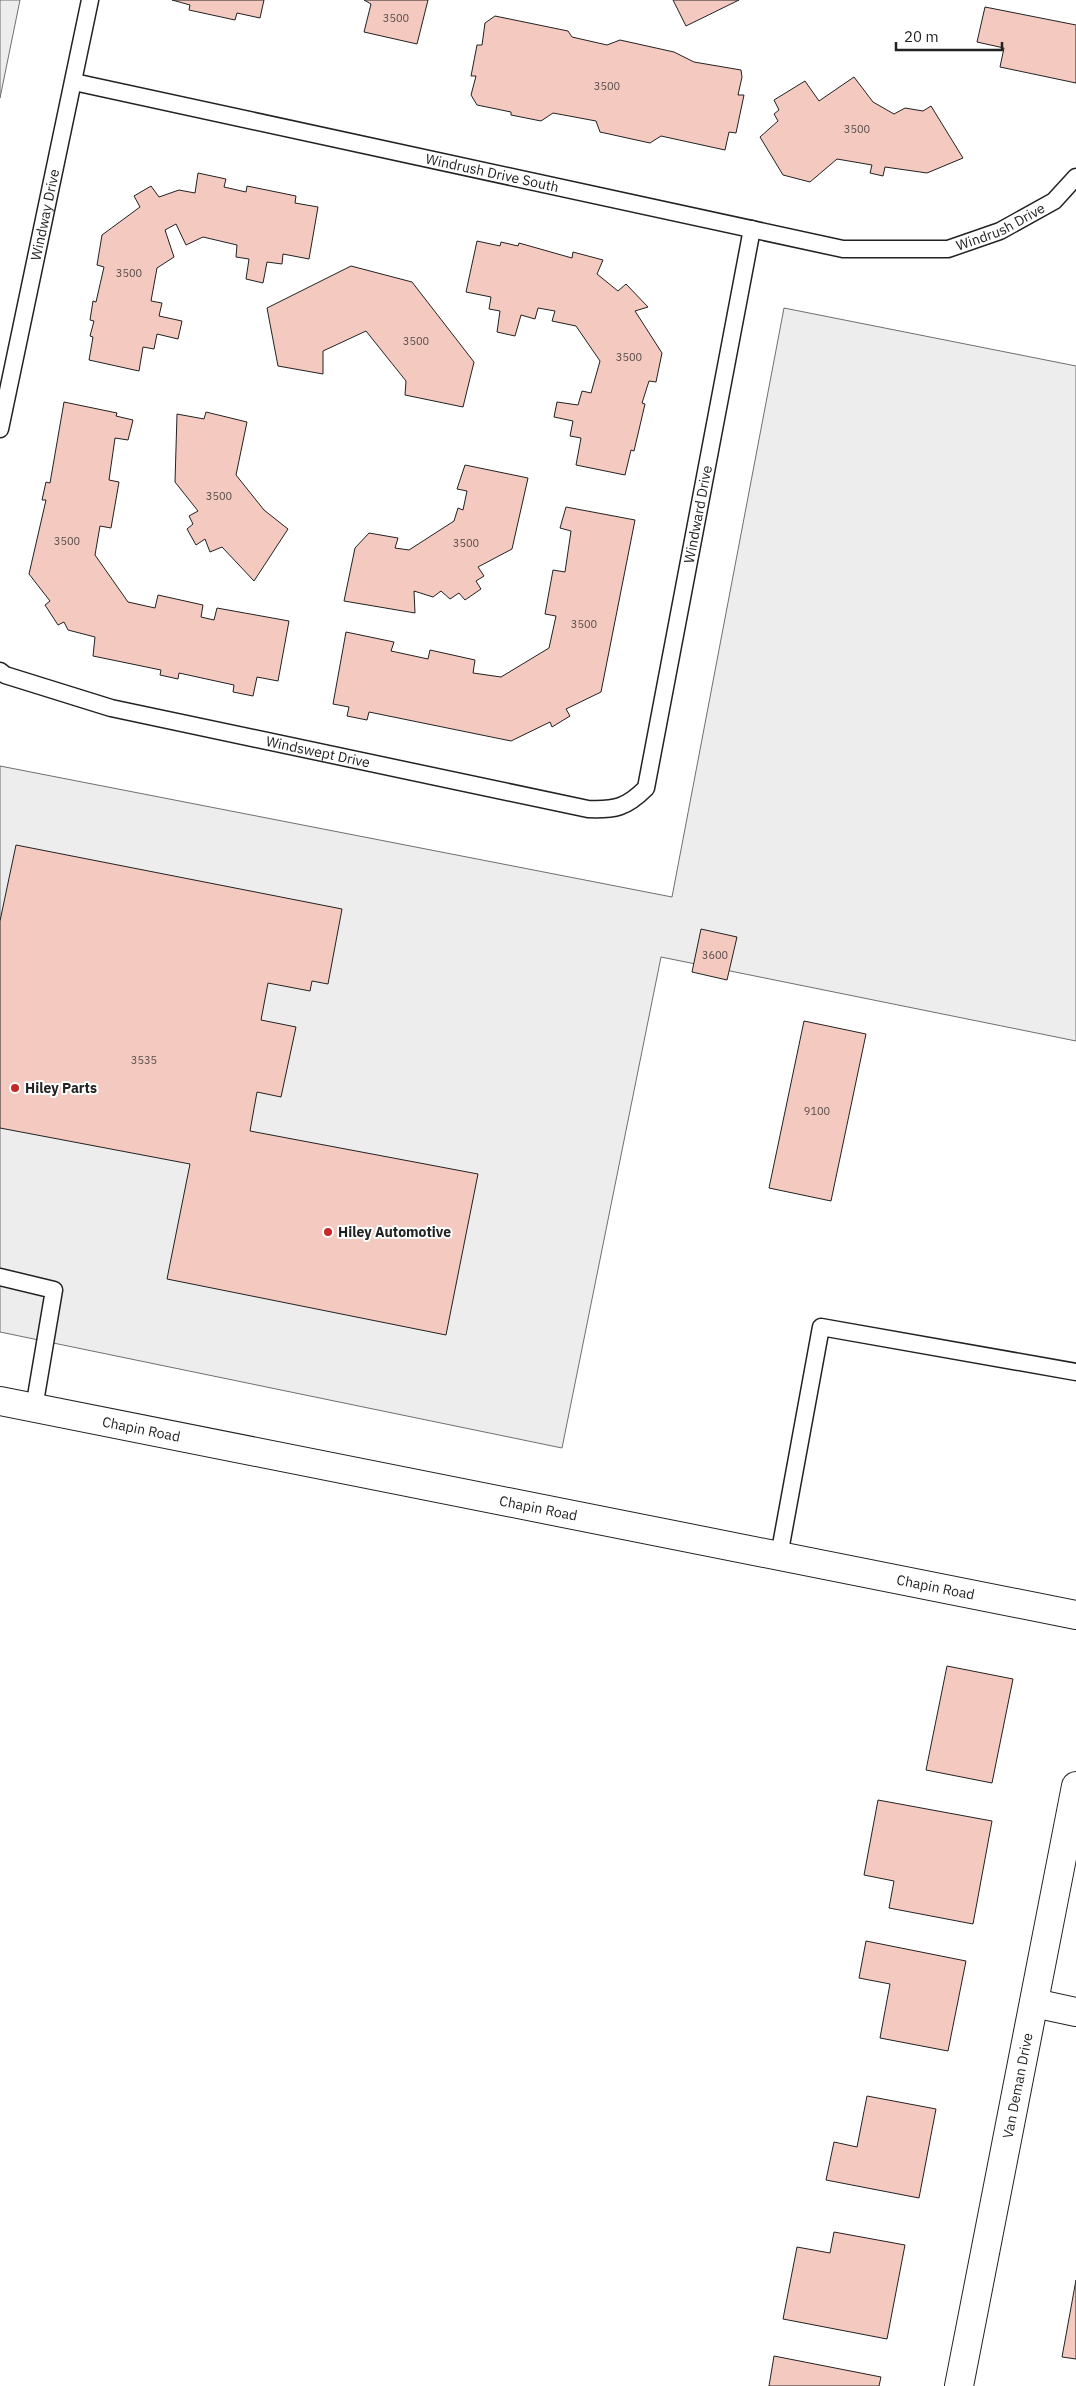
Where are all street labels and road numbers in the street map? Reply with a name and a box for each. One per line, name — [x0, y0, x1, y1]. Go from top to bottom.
street label: Windrush Drive South — [424, 150, 561, 196]
street label: Windway Drive — [27, 167, 63, 262]
street label: Windrush Drive — [954, 199, 1048, 254]
street label: Windward Drive — [680, 463, 716, 565]
street label: Windswept Drive — [264, 732, 372, 772]
street label: Chapin Road — [101, 1413, 182, 1446]
street label: Chapin Road — [498, 1492, 579, 1525]
street label: Chapin Road — [895, 1571, 976, 1604]
street label: Van Deman Drive — [998, 2031, 1037, 2140]

